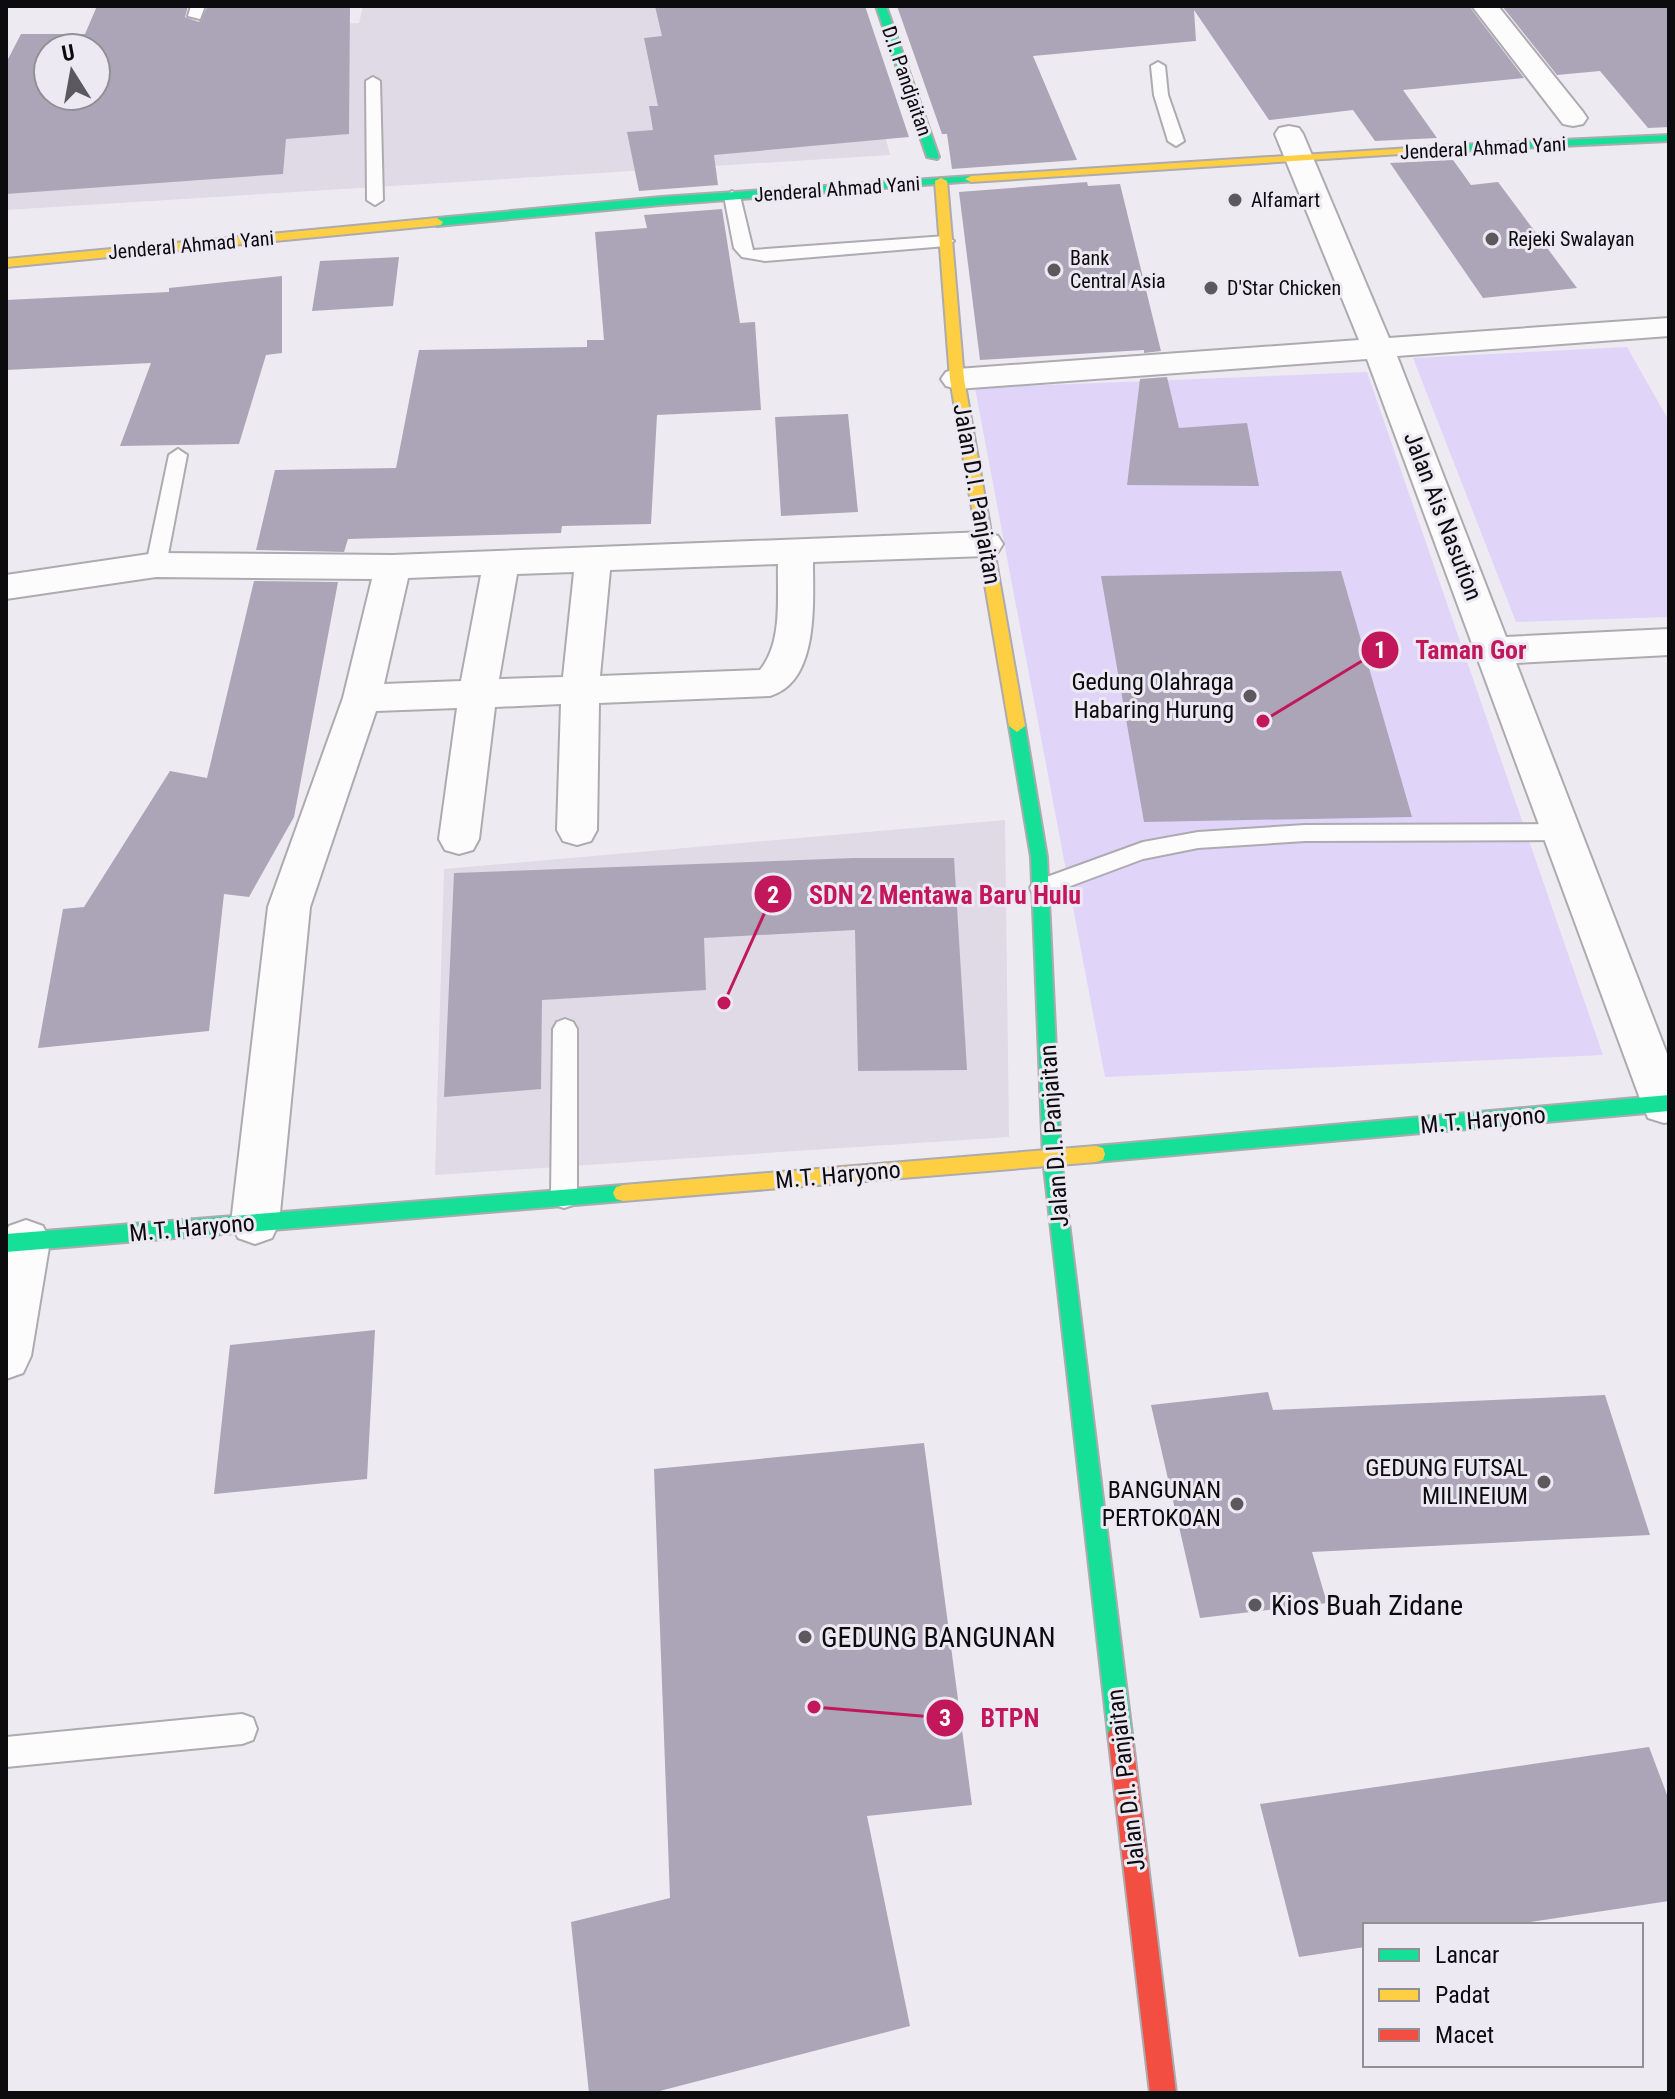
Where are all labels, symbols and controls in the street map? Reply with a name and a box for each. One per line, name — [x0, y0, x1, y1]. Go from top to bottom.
street label: D.I. Pandjaitan — [877, 23, 937, 139]
north arrow — [32, 32, 112, 112]
text: U — [60, 39, 77, 66]
street label: Jenderal Ahmad Yani — [1399, 132, 1567, 164]
street label: Jenderal Ahmad Yani — [753, 171, 921, 207]
place label: Alfamart — [1251, 188, 1320, 212]
marker: Alfamart — [1226, 191, 1244, 209]
street label: Jenderal Ahmad Yani — [107, 226, 275, 264]
place label: Rejeki Swalayan — [1508, 227, 1634, 251]
marker: Rejeki Swalayan — [1483, 230, 1501, 248]
place label: Bank Central Asia — [1070, 246, 1166, 293]
marker: Bank Central Asia — [1045, 261, 1063, 279]
place label: D'Star Chicken — [1227, 276, 1341, 300]
marker: D'Star Chicken — [1202, 279, 1220, 297]
street label: Jalan D.I. Panjaitan — [947, 402, 1007, 586]
street label: Jalan Ais Nasution — [1398, 428, 1488, 604]
callout: Taman Gor — [1360, 625, 1543, 675]
text: Taman Gor — [1415, 635, 1527, 665]
text: 1 — [1374, 636, 1386, 664]
place label: Gedung Olahraga Habaring Hurung — [1071, 668, 1234, 724]
marker: Gedung Olahraga Habaring Hurung — [1241, 687, 1259, 705]
callout: SDN 2 Mentawa Baru Hulu — [753, 869, 1097, 919]
text: SDN 2 Mentawa Baru Hulu — [809, 880, 1081, 910]
text: 2 — [767, 881, 779, 909]
street label: Jalan D.I. Panjaitan — [1034, 1044, 1074, 1228]
street label: M.T. Haryono — [1419, 1101, 1547, 1139]
street label: M.T. Haryono — [774, 1156, 902, 1194]
street label: M.T. Haryono — [128, 1209, 256, 1247]
place label: GEDUNG FUTSAL MILINEIUM — [1365, 1454, 1528, 1510]
marker: GEDUNG FUTSAL MILINEIUM — [1535, 1473, 1553, 1491]
place label: BANGUNAN PERTOKOAN — [1102, 1476, 1221, 1532]
marker: BANGUNAN PERTOKOAN — [1228, 1495, 1246, 1513]
place label: Kios Buah Zidane — [1271, 1589, 1463, 1622]
marker: Kios Buah Zidane — [1246, 1596, 1264, 1614]
place label: GEDUNG BANGUNAN — [821, 1621, 1056, 1654]
marker: GEDUNG BANGUNAN — [796, 1628, 814, 1646]
street label: Jalan D.I. Panjaitan — [1101, 1688, 1151, 1872]
callout: BTPN — [925, 1693, 1056, 1743]
text: BTPN — [980, 1703, 1040, 1733]
text: 3 — [939, 1704, 951, 1732]
legend — [1363, 1923, 1643, 2067]
text: Lancar — [1435, 1941, 1499, 1969]
text: Padat — [1435, 1981, 1490, 2009]
text: Macet — [1435, 2021, 1494, 2049]

